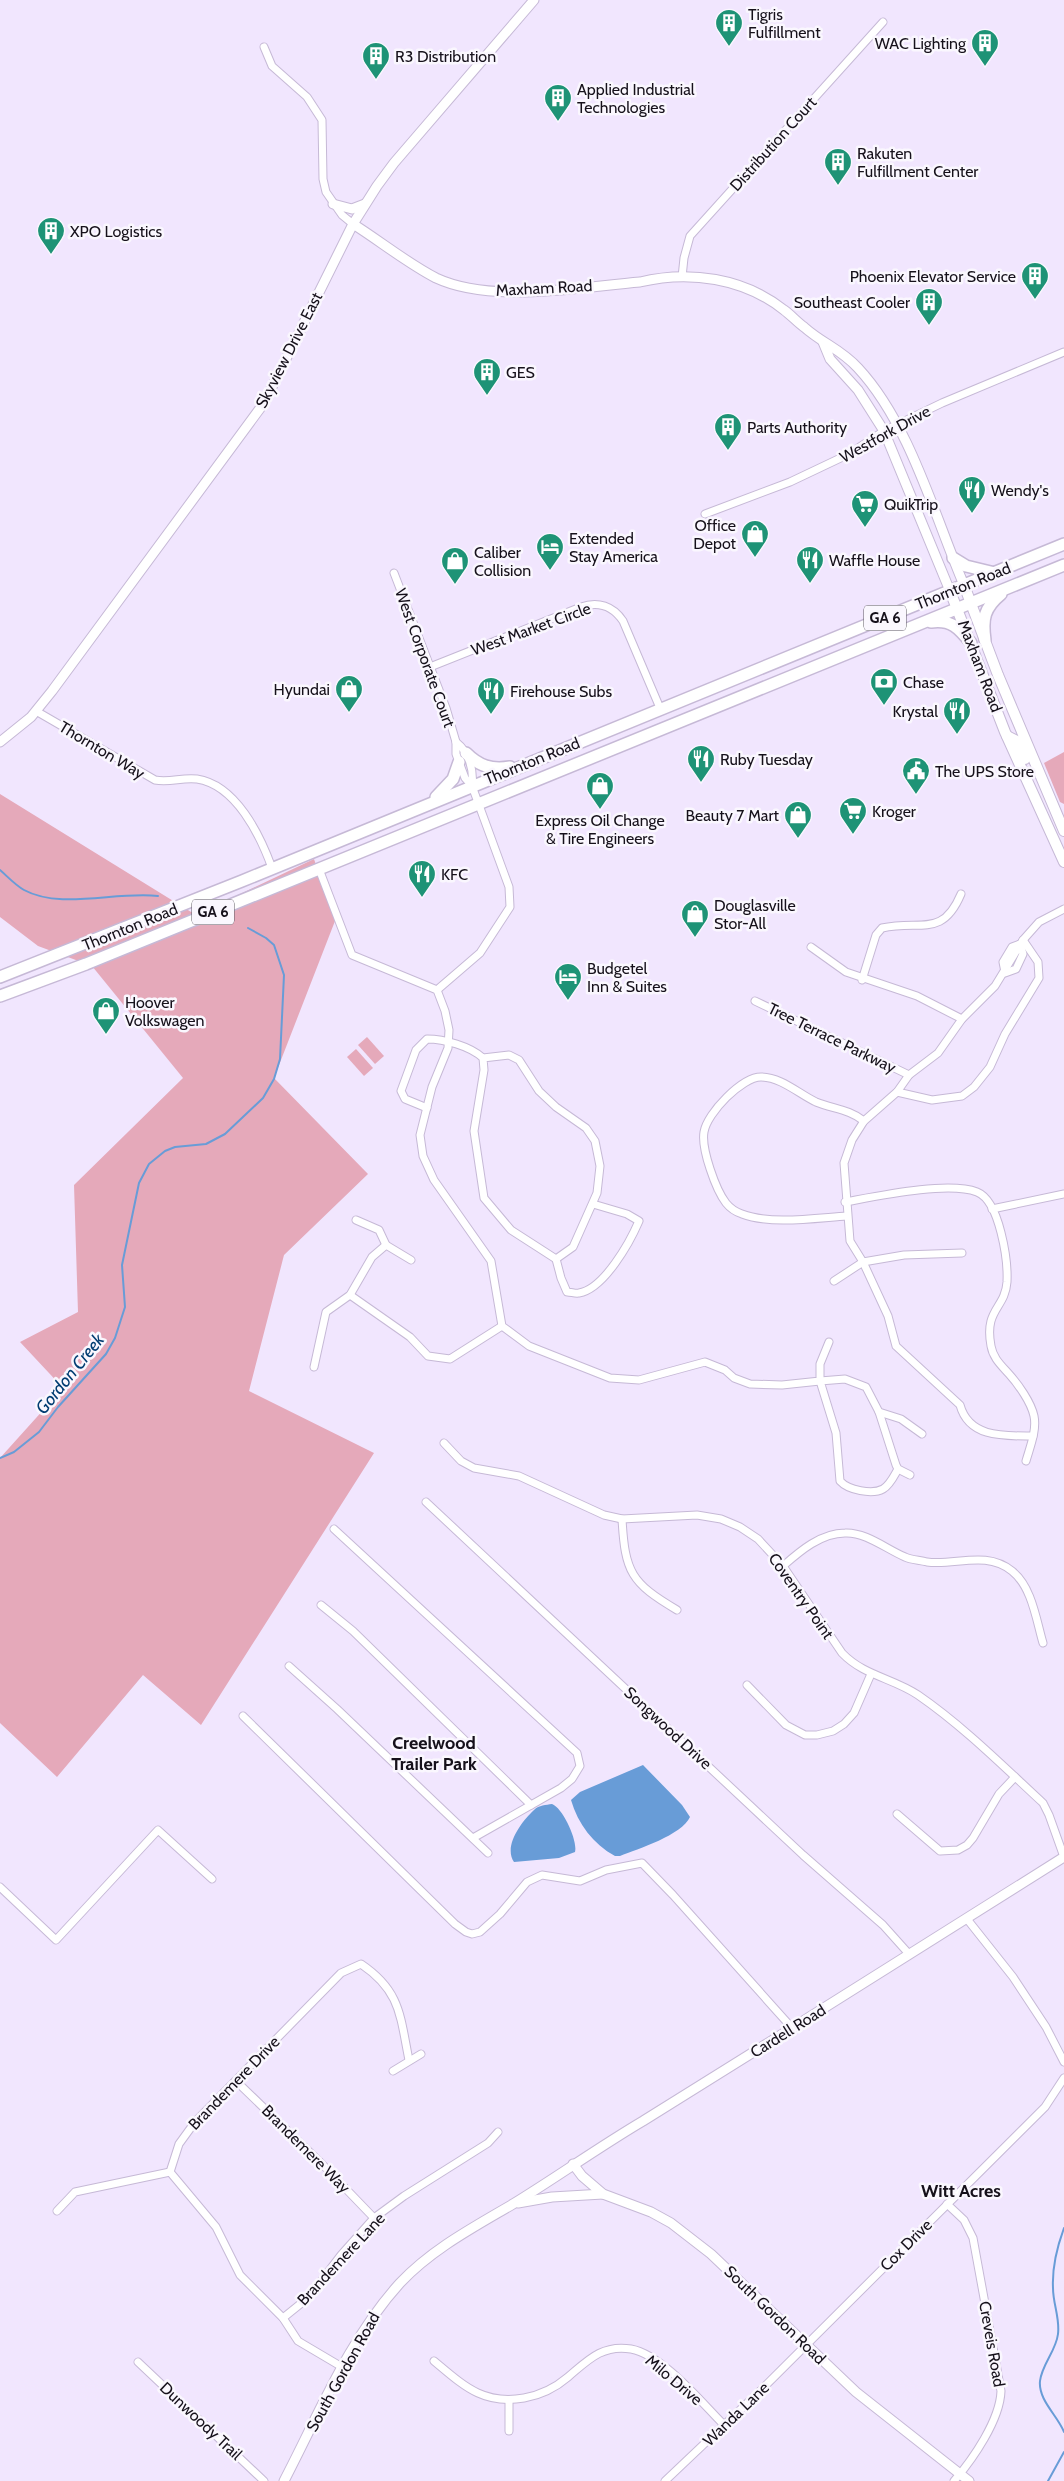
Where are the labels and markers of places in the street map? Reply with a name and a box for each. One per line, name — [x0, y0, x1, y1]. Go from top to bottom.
place label: Tigris Fulfillment — [748, 5, 821, 42]
building icon: Tigris Fulfillment — [714, 8, 744, 47]
building icon: WAC Lighting — [970, 28, 1000, 67]
place label: WAC Lighting — [875, 34, 967, 53]
building icon: R3 Distribution — [361, 41, 391, 80]
place label: R3 Distribution — [395, 47, 496, 66]
place label: Applied Industrial Technologies — [577, 80, 695, 117]
building icon: Applied Industrial Technologies — [543, 83, 573, 122]
place label: Rakuten Fulfillment Center — [857, 144, 979, 181]
building icon: Rakuten Fulfillment Center — [823, 147, 853, 186]
building icon: XPO Logistics — [36, 216, 66, 255]
place label: XPO Logistics — [70, 222, 163, 241]
building icon: Phoenix Elevator Service — [1020, 261, 1050, 300]
place label: Phoenix Elevator Service — [850, 267, 1016, 286]
building icon: Southeast Cooler — [914, 287, 944, 326]
place label: Southeast Cooler — [794, 293, 911, 312]
building icon: GES — [472, 357, 502, 396]
place label: GES — [506, 363, 535, 382]
building icon: Parts Authority — [713, 412, 743, 451]
place label: Parts Authority — [747, 418, 847, 437]
restaurant icon: Wendy's — [957, 475, 987, 514]
place label: Wendy's — [991, 481, 1049, 500]
supermarket icon: QuikTrip — [850, 489, 880, 528]
place label: QuikTrip — [884, 495, 938, 514]
place label: Office Depot — [693, 516, 737, 553]
shop icon: Office Depot — [740, 519, 770, 558]
place label: Extended Stay America — [569, 529, 658, 566]
hotel icon: Extended Stay America — [535, 532, 565, 571]
place label: Caliber Collision — [474, 543, 531, 580]
restaurant icon: Waffle House — [795, 545, 825, 584]
shop icon: Caliber Collision — [440, 546, 470, 585]
place label: Waffle House — [829, 551, 920, 570]
bank icon: Chase — [869, 667, 899, 706]
place label: Chase — [903, 673, 944, 692]
shop icon: Hyundai — [334, 674, 364, 713]
restaurant icon: Firehouse Subs — [476, 676, 506, 715]
place label: Hyundai — [273, 680, 330, 699]
place label: Firehouse Subs — [510, 682, 612, 701]
restaurant icon: Krystal — [942, 696, 972, 735]
place label: Krystal — [892, 702, 938, 721]
restaurant icon: Ruby Tuesday — [686, 744, 716, 783]
place label: Ruby Tuesday — [720, 750, 813, 769]
public building icon: The UPS Store — [901, 756, 931, 795]
place label: The UPS Store — [935, 762, 1034, 781]
shop icon: Express Oil Change & Tire Engineers — [585, 771, 615, 810]
supermarket icon: Kroger — [838, 796, 868, 835]
shop icon: Beauty 7 Mart — [783, 800, 813, 839]
place label: Kroger — [872, 802, 917, 821]
place label: Beauty 7 Mart — [685, 806, 780, 825]
place label: Express Oil Change & Tire Engineers — [535, 811, 665, 848]
restaurant icon: KFC — [407, 859, 437, 898]
place label: KFC — [441, 865, 468, 884]
place label: Douglasville Stor-All — [714, 896, 796, 933]
shop icon: Douglasville Stor-All — [680, 899, 710, 938]
place label: Budgetel Inn & Suites — [587, 959, 667, 996]
hotel icon: Budgetel Inn & Suites — [553, 962, 583, 1001]
place label: Hoover Volkswagen — [125, 993, 205, 1030]
shop icon: Hoover Volkswagen — [91, 996, 121, 1035]

